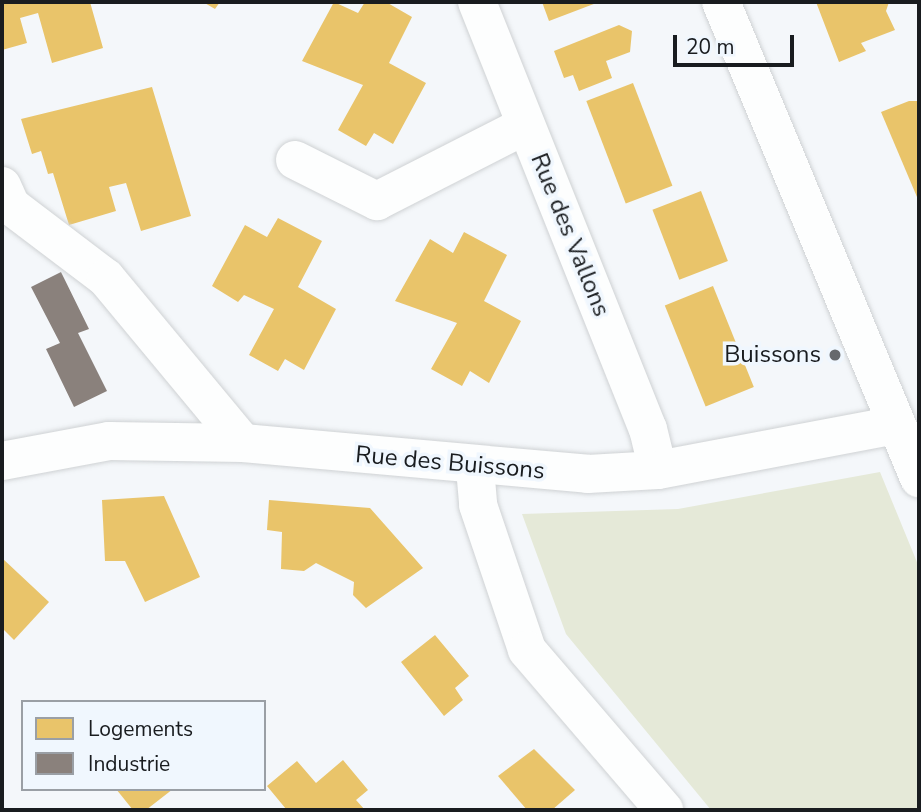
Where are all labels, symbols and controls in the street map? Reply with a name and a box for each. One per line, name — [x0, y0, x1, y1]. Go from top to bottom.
scale bar — [676, 21, 797, 65]
text: 20 m — [686, 33, 735, 61]
street label: Rue des Vallons — [524, 149, 616, 321]
place label: Buissons — [724, 341, 821, 369]
marker: Buissons — [827, 347, 843, 363]
street label: Rue des Buissons — [354, 440, 546, 486]
legend — [21, 700, 266, 791]
text: Logements — [88, 715, 193, 743]
text: Industrie — [88, 750, 170, 778]

